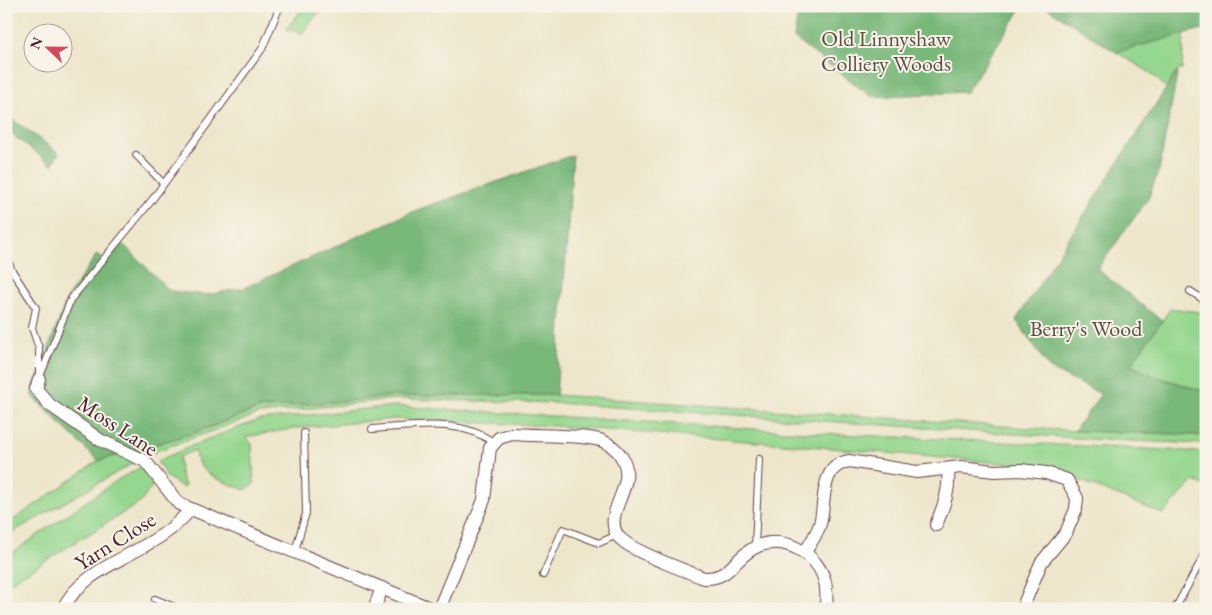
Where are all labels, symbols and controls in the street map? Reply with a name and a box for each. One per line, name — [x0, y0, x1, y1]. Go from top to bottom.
north arrow — [22, 22, 72, 72]
park label: Old Linnyshaw Colliery Woods — [821, 24, 952, 78]
text: N — [25, 34, 47, 52]
park label: Berry's Wood — [1030, 314, 1143, 343]
street label: Moss Lane — [72, 389, 164, 463]
street label: Yarn Close — [69, 505, 161, 577]

